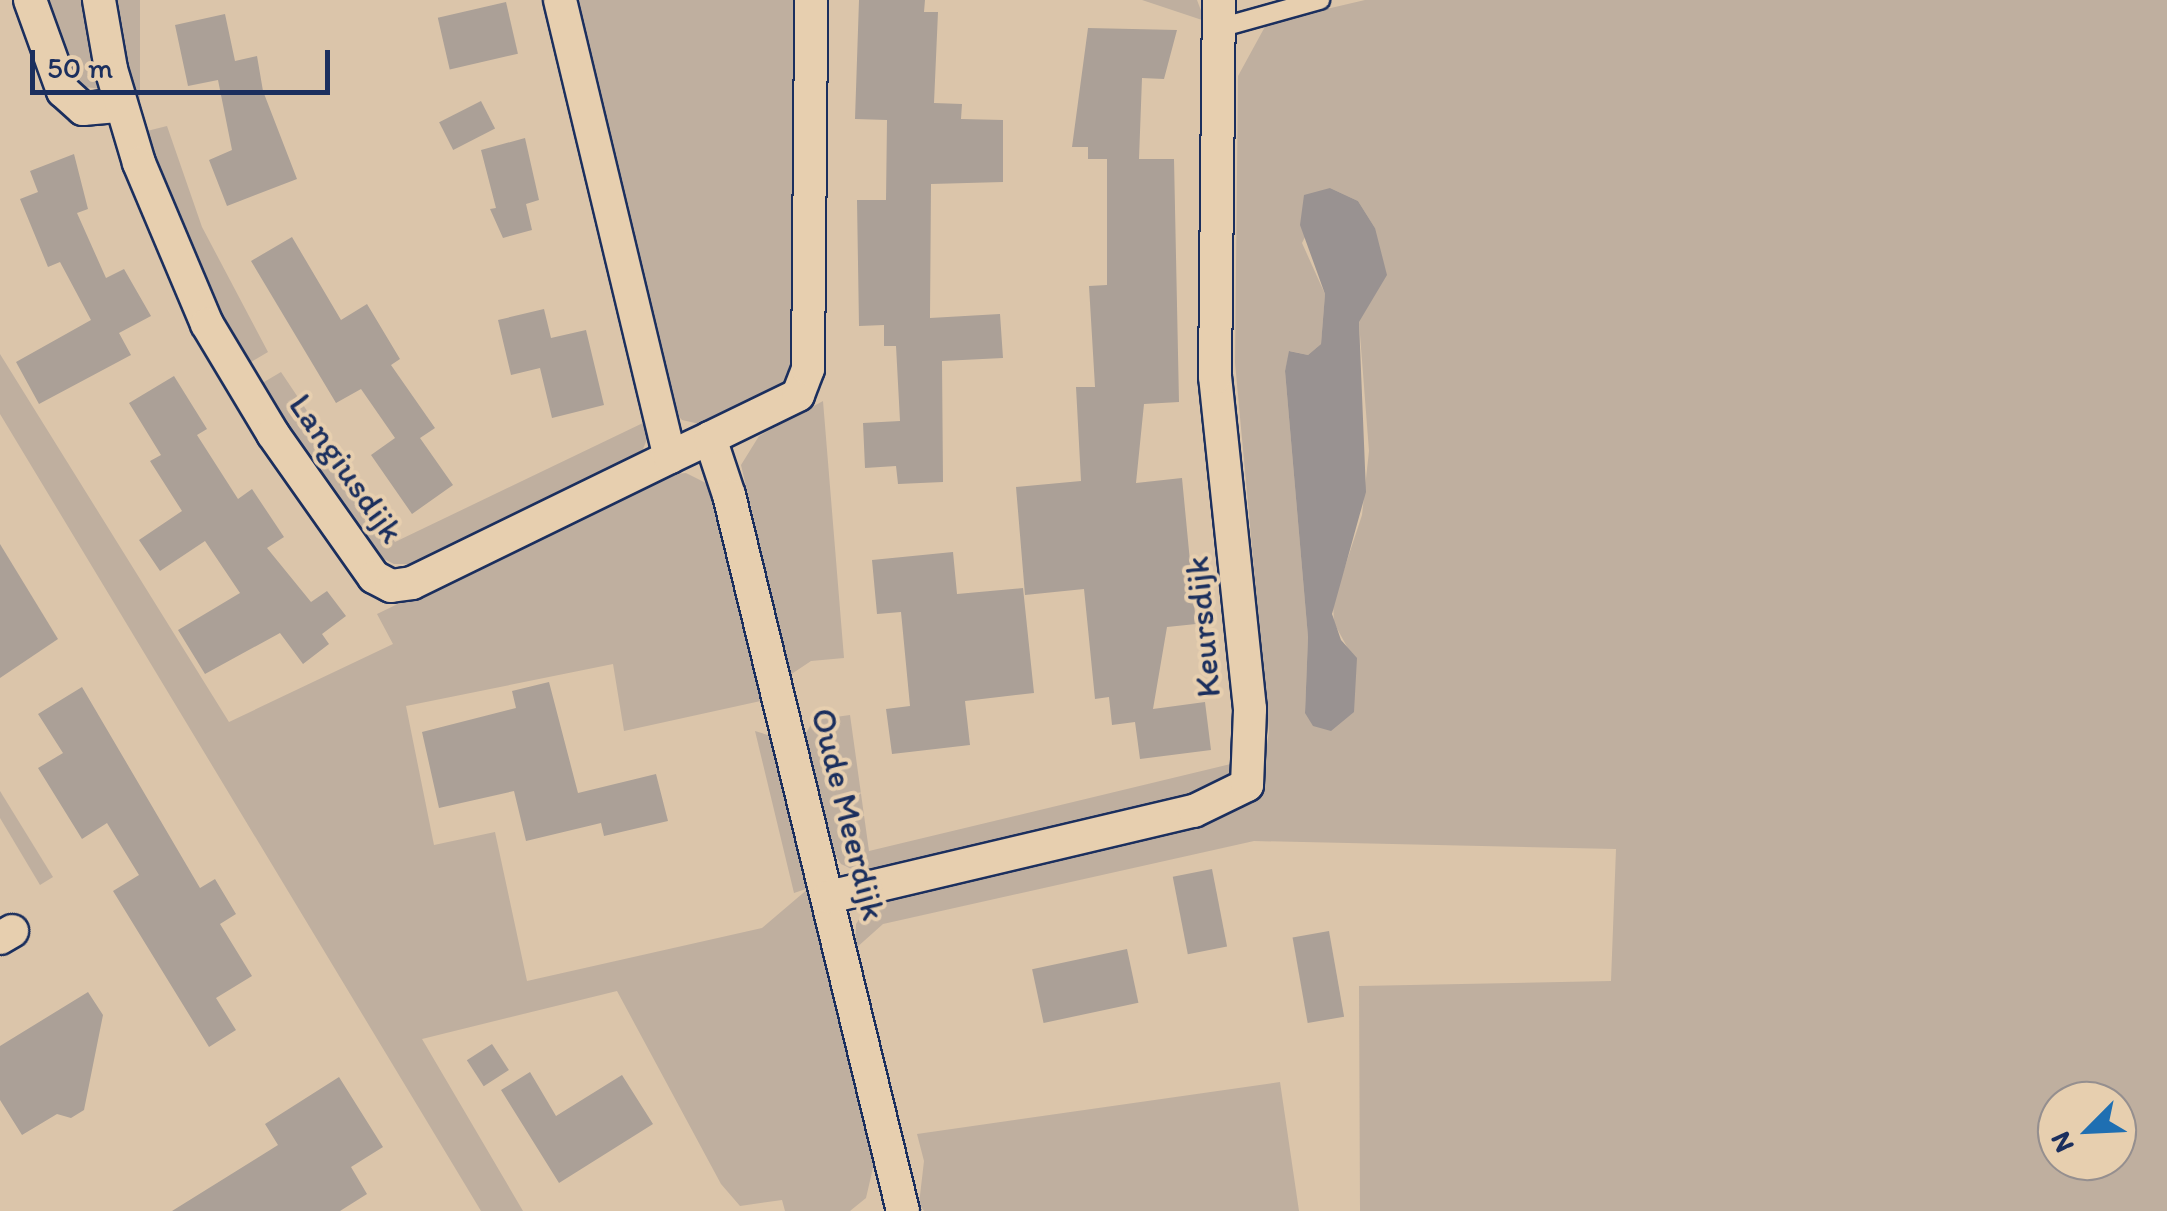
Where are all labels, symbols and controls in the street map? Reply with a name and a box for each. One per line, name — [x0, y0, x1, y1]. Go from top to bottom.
scale bar — [35, 30, 335, 92]
text: 50 m — [47, 49, 113, 86]
street label: Langiusdijk — [280, 385, 414, 551]
street label: Keursdijk — [1175, 555, 1229, 699]
street label: Oude Meerdijk — [802, 703, 896, 925]
north arrow — [2037, 1081, 2137, 1181]
text: N — [2042, 1127, 2081, 1158]

